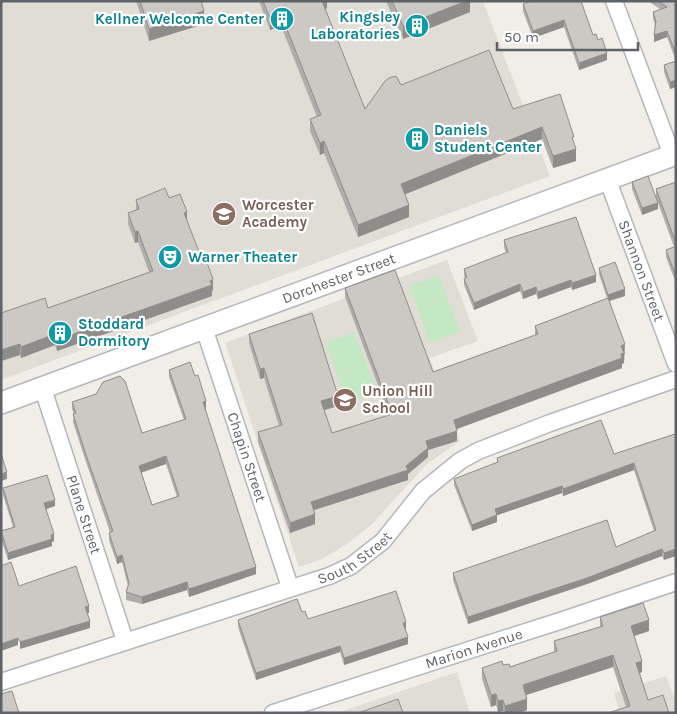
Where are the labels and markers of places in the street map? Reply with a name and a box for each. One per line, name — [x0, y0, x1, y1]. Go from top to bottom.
building icon: Kellner Welcome Center — [269, 6, 295, 32]
place label: Kingsley Laboratories — [310, 8, 400, 43]
place label: Kellner Welcome Center — [95, 10, 264, 28]
building icon: Kingsley Laboratories — [404, 13, 430, 39]
place label: Daniels Student Center — [434, 121, 542, 156]
building icon: Daniels Student Center — [404, 126, 430, 152]
place label: Worcester Academy — [242, 196, 314, 231]
school or university icon: Worcester Academy — [211, 201, 237, 227]
theatre icon: Warner Theater — [157, 244, 183, 270]
place label: Warner Theater — [188, 248, 297, 266]
place label: Stoddard Dormitory — [78, 315, 150, 350]
building icon: Stoddard Dormitory — [47, 320, 73, 346]
place label: Union Hill School — [362, 382, 433, 417]
school or university icon: Union Hill School — [332, 387, 358, 413]

